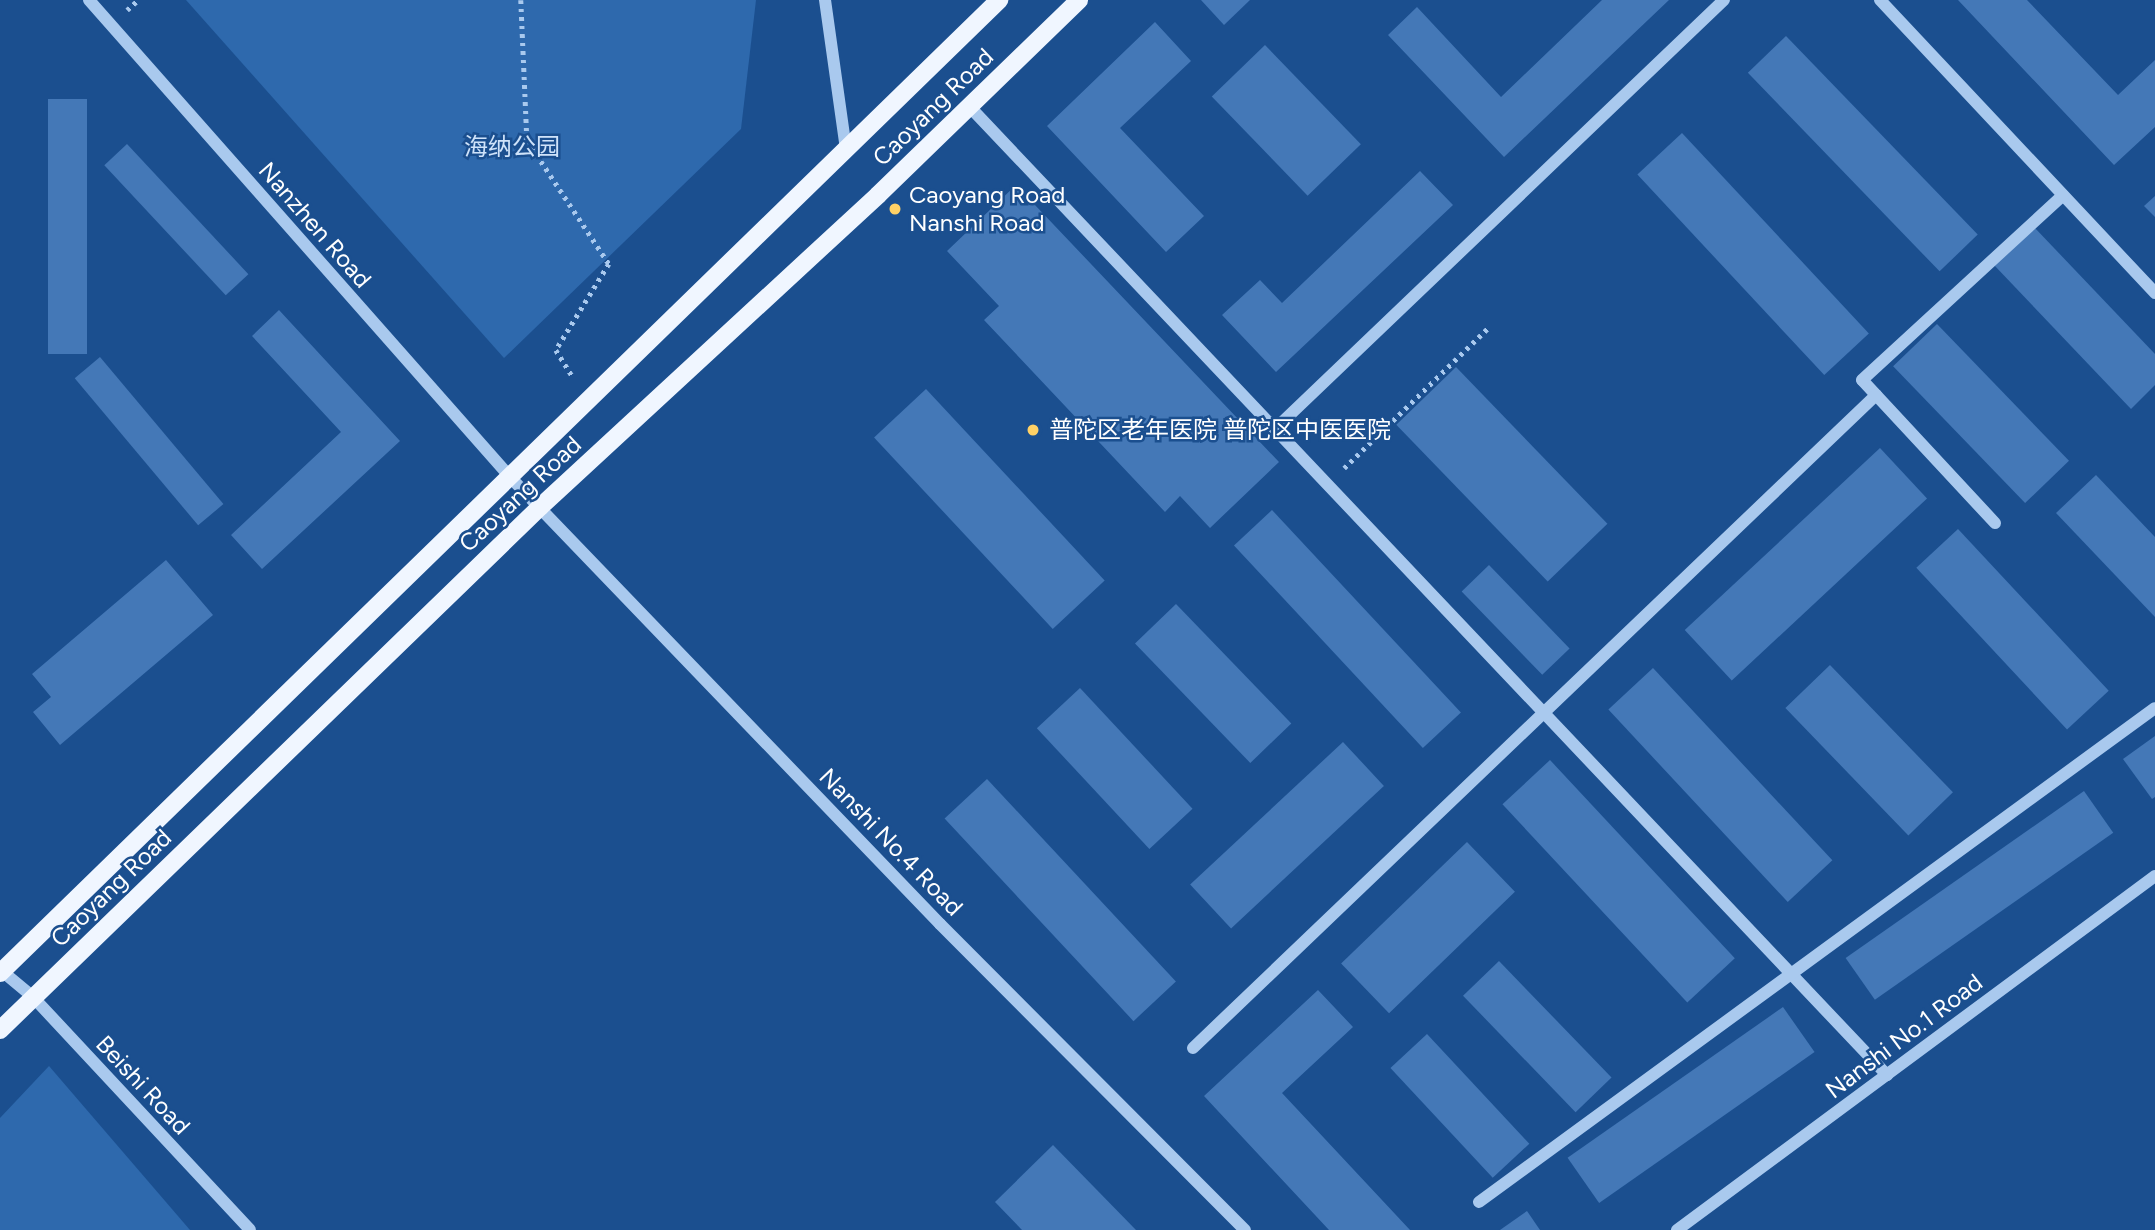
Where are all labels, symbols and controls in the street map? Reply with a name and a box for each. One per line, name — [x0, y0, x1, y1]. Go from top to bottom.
street label: Caoyang Road — [867, 42, 999, 172]
park label: 海纳公园 — [464, 133, 560, 161]
street label: Nanzhen Road — [253, 156, 377, 294]
place label: Caoyang Road Nanshi Road — [909, 181, 1065, 237]
marker: Caoyang Road Nanshi Road — [887, 201, 903, 217]
place label: 普陀区老年医院 普陀区中医医院 — [1049, 416, 1391, 444]
marker: 普陀区老年医院 普陀区中医医院 — [1023, 420, 1043, 440]
street label: Caoyang Road — [453, 430, 587, 558]
street label: Nanshi No.4 Road — [813, 762, 969, 922]
street label: Caoyang Road — [45, 823, 177, 953]
street label: Nanshi No.1 Road — [1820, 968, 1988, 1104]
street label: Beishi Road — [90, 1030, 196, 1140]

